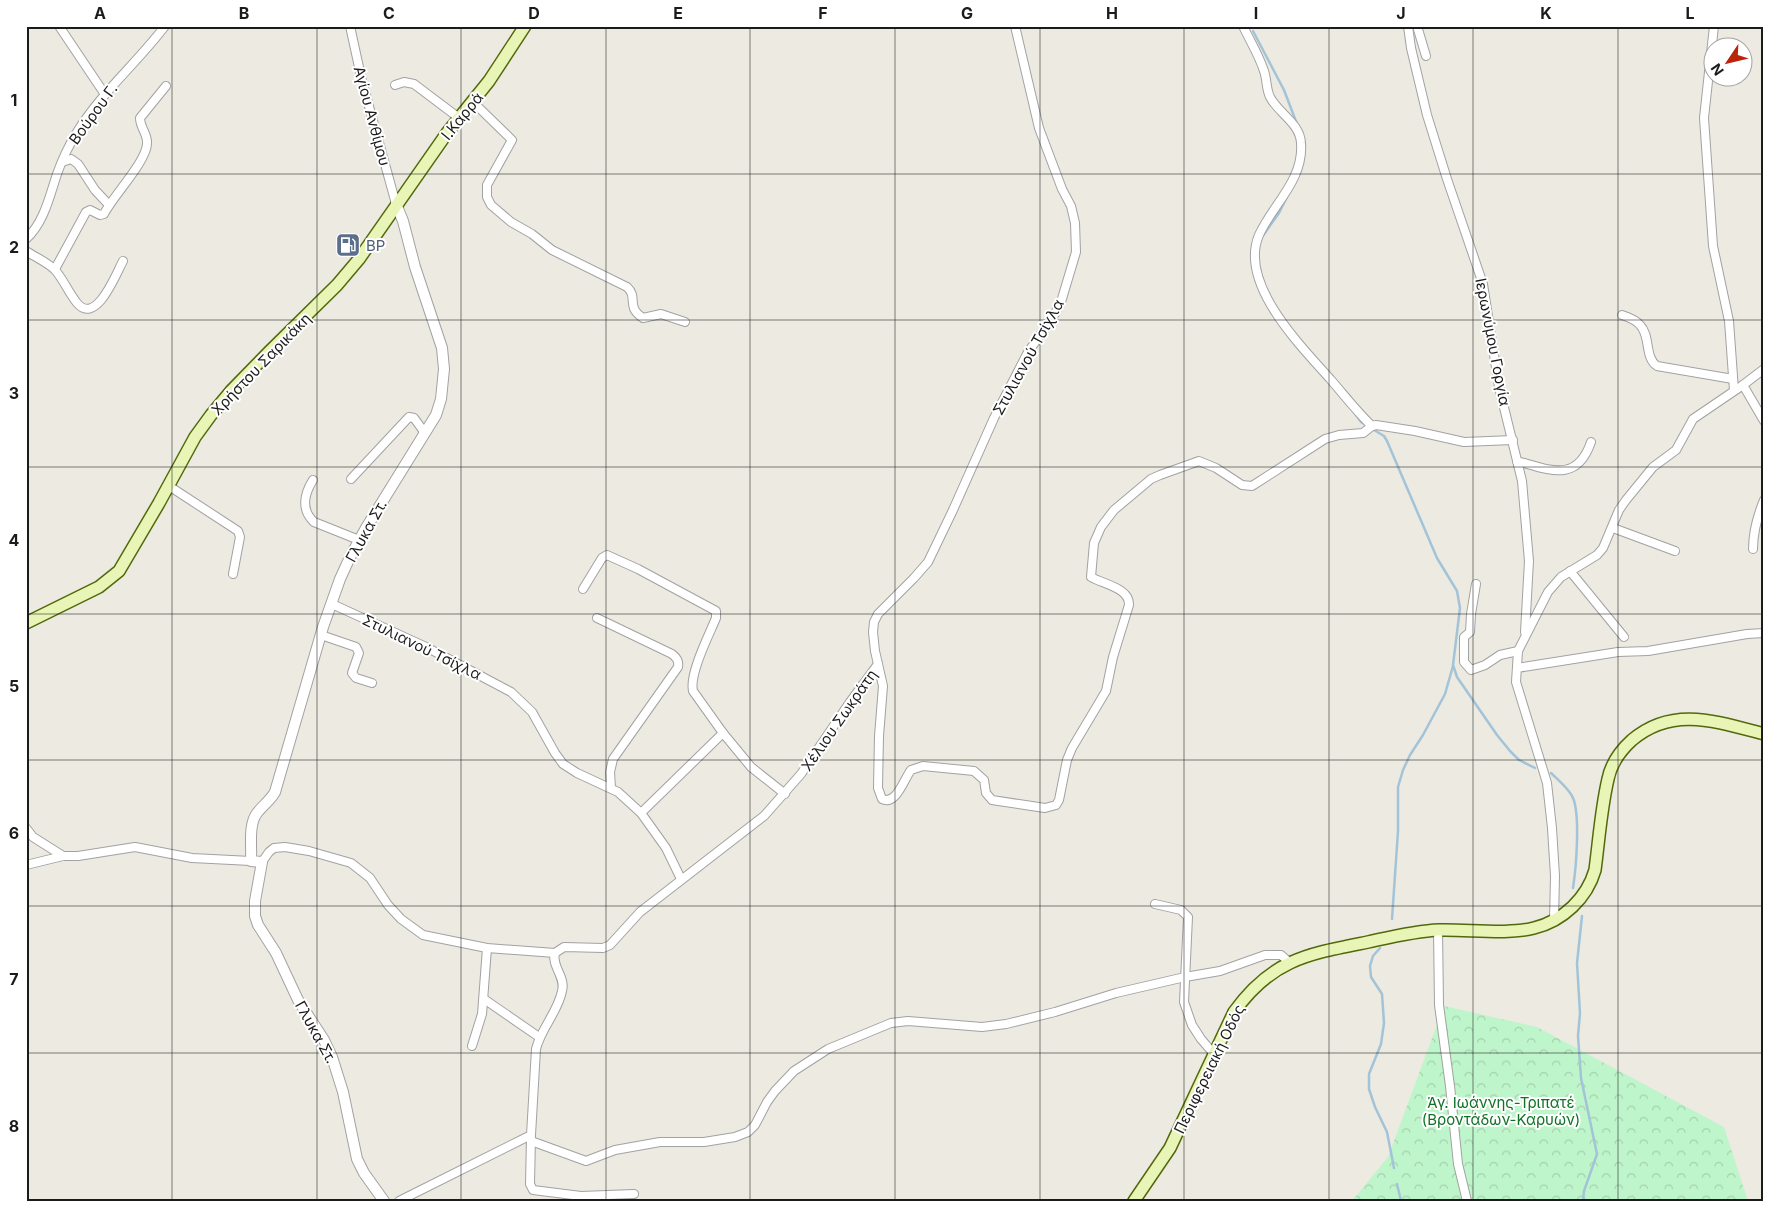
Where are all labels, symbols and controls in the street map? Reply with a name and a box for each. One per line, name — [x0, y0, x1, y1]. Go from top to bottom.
text: A — [94, 3, 106, 23]
text: B — [239, 3, 249, 23]
text: C — [383, 3, 395, 23]
text: D — [528, 3, 540, 23]
text: E — [673, 3, 683, 23]
text: F — [818, 3, 828, 23]
text: G — [961, 3, 973, 23]
text: H — [1106, 3, 1118, 23]
text: I — [1254, 3, 1258, 23]
text: J — [1396, 3, 1406, 23]
text: K — [1540, 3, 1552, 23]
text: L — [1685, 3, 1695, 23]
north arrow — [1702, 38, 1752, 88]
text: N — [1707, 60, 1727, 79]
street label: Αγίου Ανθίμου — [350, 64, 394, 168]
street label: Βούρου Γ. — [65, 80, 121, 148]
street label: Ι.Καρρά — [437, 88, 487, 144]
text: 1 — [11, 90, 17, 110]
fuel station icon: BP — [335, 232, 361, 258]
place label: BP — [366, 236, 385, 255]
text: 2 — [9, 237, 19, 257]
street label: Ιερωνύμου Γοργία — [1471, 276, 1515, 408]
street label: Στυλιανού Τσίχλα — [988, 296, 1068, 418]
street label: Χρήστου Σαρικάκη — [207, 309, 315, 419]
text: 3 — [9, 383, 19, 403]
street label: Γλυκα Στ. — [341, 496, 391, 566]
text: 4 — [9, 530, 20, 550]
street label: Στυλιανού Τσίχλα — [360, 610, 484, 684]
street label: Χέλιου Σωκράτη — [797, 666, 881, 774]
text: 5 — [9, 676, 19, 696]
text: 6 — [9, 823, 19, 843]
text: 7 — [9, 969, 19, 989]
street label: Γλυκα Στ. — [291, 997, 341, 1067]
street label: Περιφερειακή Οδός — [1169, 1001, 1249, 1137]
park label: Άγ. Ιωάννης-Τριπατέ (Βροντάδων-Καρυών) — [1422, 1093, 1580, 1129]
text: 8 — [9, 1116, 19, 1136]

